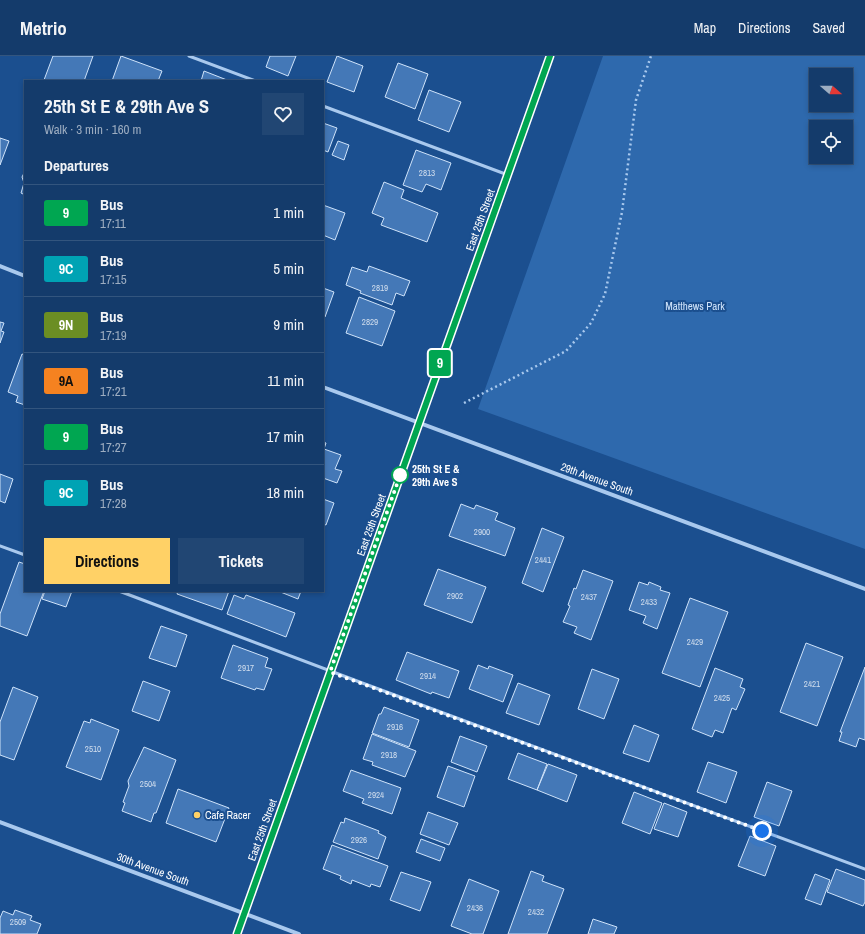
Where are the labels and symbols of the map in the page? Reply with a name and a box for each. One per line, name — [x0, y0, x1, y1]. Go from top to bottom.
north arrow — [809, 68, 853, 112]
house number: 2813 — [419, 167, 435, 179]
street label: East 25th Street — [462, 187, 498, 253]
house number: 2819 — [372, 282, 388, 294]
park label: Matthews Park — [665, 299, 725, 313]
house number: 2829 — [362, 316, 378, 328]
line badge: 9 — [427, 350, 453, 376]
street label: 29th Avenue South — [559, 459, 635, 499]
place label: 25th St E & 29th Ave S — [412, 462, 460, 489]
marker: 25th St E & 29th Ave S — [391, 466, 409, 484]
street label: East 25th Street — [353, 492, 389, 558]
house number: 2900 — [474, 526, 490, 538]
house number: 2441 — [535, 554, 551, 566]
house number: 2902 — [447, 590, 463, 602]
house number: 2437 — [581, 591, 597, 603]
house number: 2433 — [641, 596, 657, 608]
house number: 2429 — [687, 636, 703, 648]
house number: 2917 — [238, 662, 254, 674]
house number: 2914 — [420, 670, 436, 682]
house number: 2421 — [804, 678, 820, 690]
house number: 2425 — [714, 692, 730, 704]
house number: 2916 — [387, 721, 403, 733]
house number: 2510 — [85, 743, 101, 755]
house number: 2918 — [381, 749, 397, 761]
house number: 2504 — [140, 778, 156, 790]
house number: 2924 — [368, 789, 384, 801]
street label: East 25th Street — [244, 797, 280, 863]
place label: Cafe Racer — [205, 808, 251, 822]
marker: Cafe Racer — [192, 810, 202, 820]
your location — [752, 821, 772, 841]
house number: 2926 — [351, 834, 367, 846]
street label: 30th Avenue South — [115, 849, 191, 889]
house number: 2436 — [467, 902, 483, 914]
house number: 2432 — [528, 906, 544, 918]
house number: 2509 — [10, 916, 26, 928]

